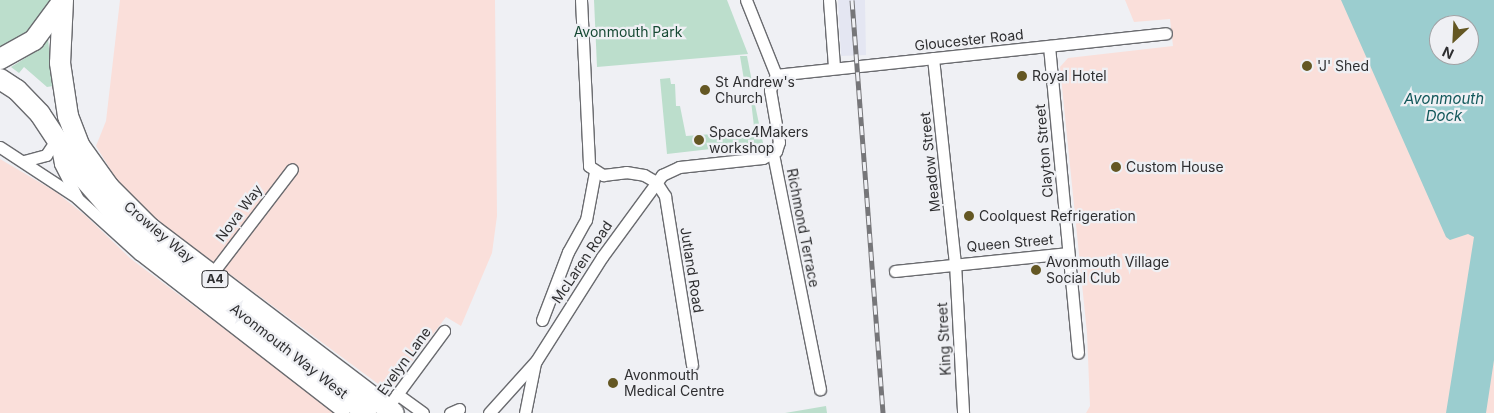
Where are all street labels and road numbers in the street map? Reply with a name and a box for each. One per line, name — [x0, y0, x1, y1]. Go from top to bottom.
street label: Gloucester Road — [914, 26, 1024, 54]
street label: Clayton Street — [1032, 103, 1056, 199]
street label: Meadow Street — [916, 111, 944, 213]
street label: Richmond Terrace — [783, 167, 823, 289]
street label: Nova Way — [212, 181, 266, 245]
street label: Crowley Way — [120, 198, 198, 266]
street label: McLaren Road — [548, 218, 616, 306]
street label: Jutland Road — [677, 226, 707, 314]
street label: Queen Street — [966, 231, 1054, 255]
road number: A4 — [201, 270, 229, 288]
street label: Avonmouth Way West — [227, 300, 351, 402]
street label: King Street — [934, 302, 954, 376]
street label: Evelyn Lane — [374, 324, 434, 398]

